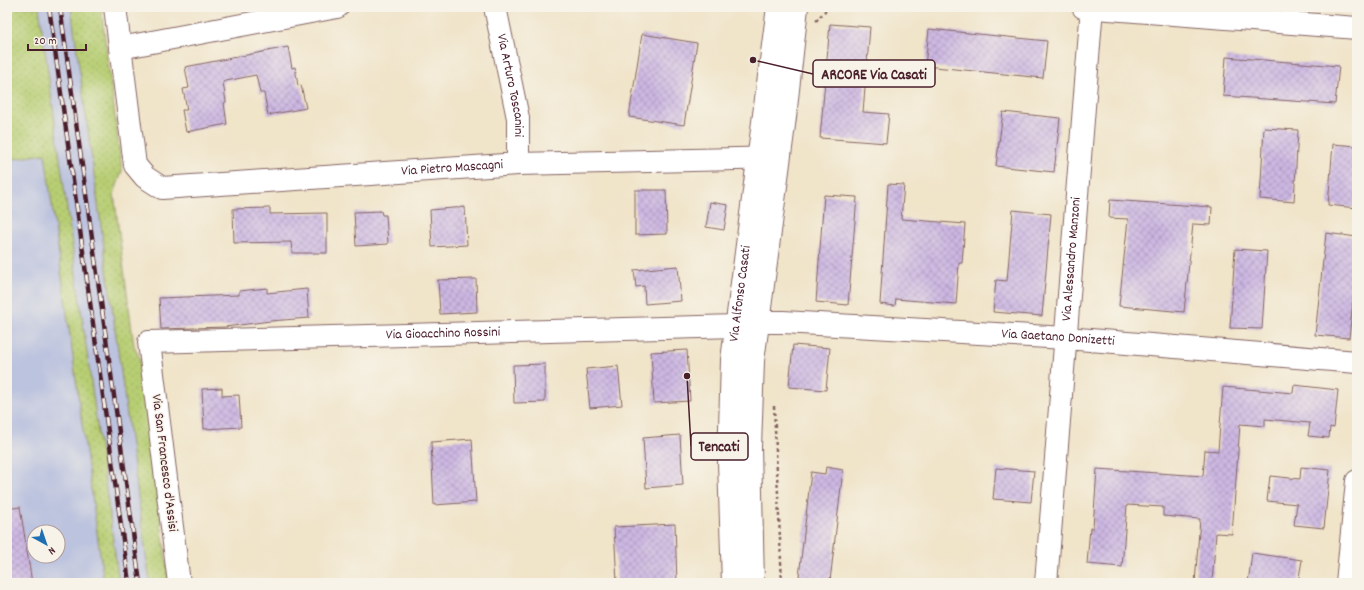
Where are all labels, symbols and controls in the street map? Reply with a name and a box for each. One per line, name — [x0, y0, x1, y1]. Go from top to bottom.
scale bar — [28, 26, 86, 52]
street label: Via Arturo Toscanini — [491, 32, 528, 137]
text: 20 m — [34, 33, 57, 50]
callout: ARCORE Via Casati — [813, 60, 935, 87]
text: ARCORE Via Casati — [821, 65, 927, 87]
street label: Via Pietro Mascagni — [401, 155, 504, 182]
street label: Via Alessandro Manzoni — [1057, 196, 1087, 322]
street label: Via Alfonso Casati — [724, 244, 757, 343]
street label: Via Gioacchino Rossini — [386, 322, 501, 346]
street label: Via Gaetano Donizetti — [1001, 324, 1116, 352]
street label: Via San Francesco d'Assisi — [146, 393, 182, 533]
callout: Tencati — [691, 433, 748, 460]
text: Tencati — [699, 437, 740, 459]
north arrow — [26, 524, 66, 564]
text: N — [43, 542, 58, 558]

